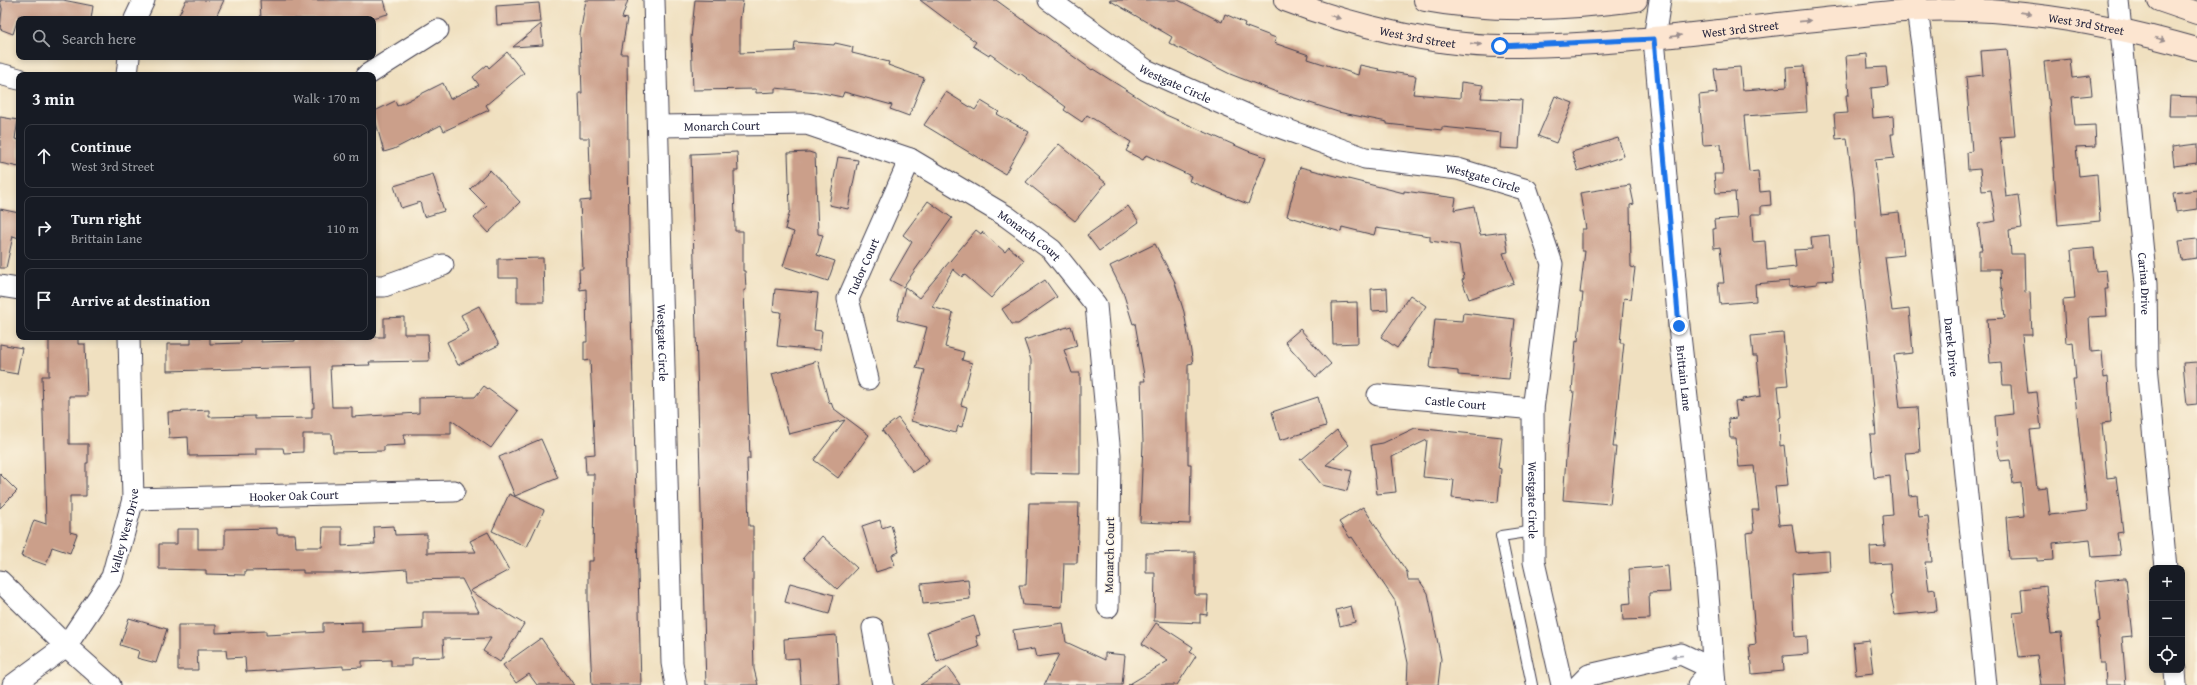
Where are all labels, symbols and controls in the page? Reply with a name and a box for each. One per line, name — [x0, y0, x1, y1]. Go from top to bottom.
street label: West 3rd Street — [2047, 8, 2127, 39]
one-way arrow — [2020, 10, 2032, 16]
one-way arrow — [1329, 15, 1341, 21]
search box — [16, 16, 376, 60]
street label: West 3rd Street — [1701, 16, 1780, 41]
one-way arrow — [1799, 18, 1811, 25]
street label: West 3rd Street — [1378, 21, 1458, 52]
icon: search — [30, 27, 52, 49]
text: Search here — [62, 28, 136, 49]
one-way arrow — [1670, 33, 1682, 39]
one-way arrow — [2154, 36, 2166, 42]
route start — [1491, 37, 1509, 55]
one-way arrow — [1470, 41, 1482, 47]
street label: Westgate Circle — [1136, 59, 1215, 107]
text: 3 min — [32, 86, 74, 111]
text: Walk · 170 m — [293, 89, 360, 108]
street label: Monarch Court — [684, 116, 761, 134]
text: Continue — [71, 136, 132, 157]
icon: ahead — [33, 145, 55, 167]
text: 60 m — [333, 147, 359, 166]
text: West 3rd Street — [71, 157, 154, 176]
street label: Westgate Circle — [1445, 159, 1523, 196]
street label: Monarch Court — [995, 205, 1066, 265]
text: Turn right — [71, 208, 142, 229]
icon: right — [33, 217, 55, 239]
text: 110 m — [327, 219, 359, 238]
text: Brittain Lane — [71, 229, 142, 248]
street label: Tudor Court — [842, 234, 883, 298]
street label: Carina Drive — [2134, 252, 2155, 315]
icon: arrive — [33, 289, 55, 311]
text: Arrive at destination — [71, 290, 210, 311]
street label: Westgate Circle — [654, 304, 673, 382]
route end — [1670, 317, 1688, 335]
street label: Darek Drive — [1941, 317, 1964, 378]
street label: Brittain Lane — [1673, 344, 1697, 412]
street label: Castle Court — [1424, 391, 1488, 413]
street label: Westgate Circle — [1525, 461, 1542, 539]
street label: Hooker Oak Court — [249, 485, 340, 505]
street label: Valley West Drive — [105, 488, 142, 576]
street label: Monarch Court — [1100, 516, 1118, 593]
map controls — [2149, 565, 2185, 673]
button: + — [2149, 565, 2185, 601]
button: − — [2149, 601, 2185, 637]
button: locate — [2149, 637, 2185, 673]
one-way arrow — [1671, 653, 1683, 660]

